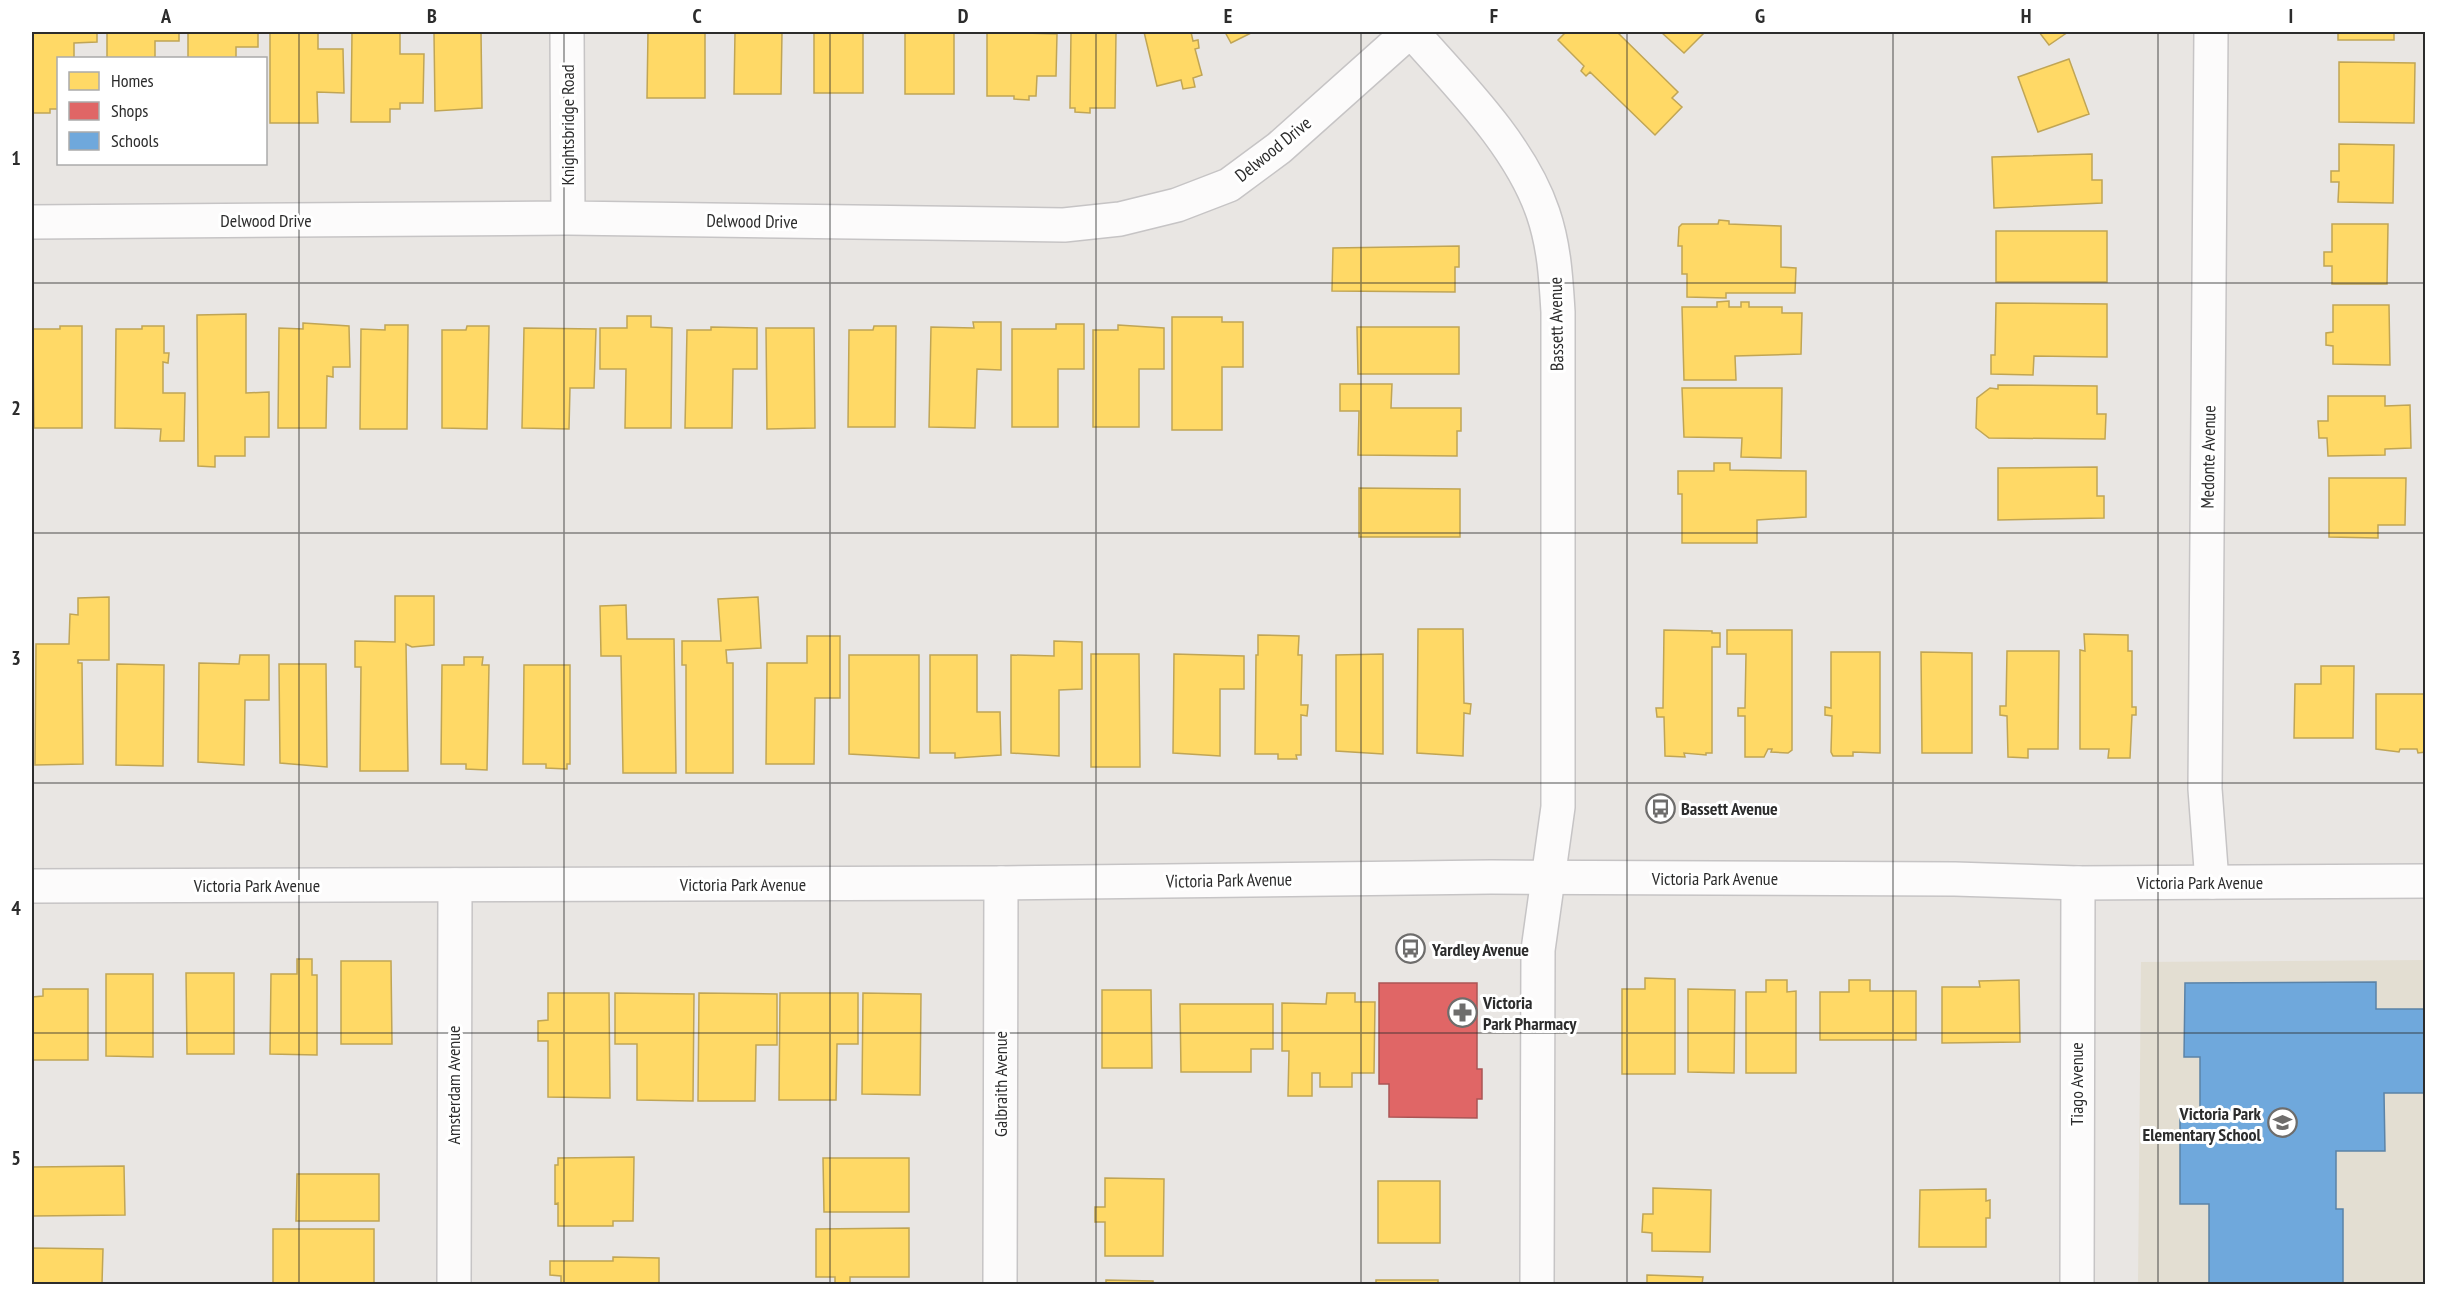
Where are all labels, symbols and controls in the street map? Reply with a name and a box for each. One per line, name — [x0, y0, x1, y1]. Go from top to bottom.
text: A — [160, 3, 172, 29]
text: B — [427, 3, 437, 29]
text: C — [692, 3, 702, 29]
text: D — [958, 3, 969, 29]
text: E — [1224, 3, 1232, 29]
text: F — [1490, 3, 1498, 29]
text: G — [1755, 3, 1765, 29]
text: H — [2021, 3, 2031, 29]
text: I — [2289, 3, 2293, 29]
legend — [57, 57, 267, 165]
street label: Knightsbridge Road — [556, 64, 579, 186]
text: Homes — [111, 69, 154, 92]
text: Shops — [111, 99, 148, 122]
street label: Delwood Drive — [1230, 111, 1316, 187]
text: Schools — [111, 129, 159, 152]
text: 1 — [11, 145, 21, 171]
street label: Delwood Drive — [220, 209, 312, 232]
street label: Delwood Drive — [706, 209, 798, 233]
street label: Bassett Avenue — [1544, 277, 1568, 371]
text: 2 — [11, 395, 21, 421]
street label: Medonte Avenue — [2196, 405, 2220, 509]
text: 3 — [11, 645, 21, 671]
bus stop icon: Bassett Avenue — [1644, 792, 1676, 824]
place label: Bassett Avenue — [1681, 797, 1778, 820]
street label: Victoria Park Avenue — [1165, 867, 1292, 893]
street label: Victoria Park Avenue — [1651, 867, 1778, 890]
street label: Victoria Park Avenue — [2136, 871, 2263, 894]
street label: Victoria Park Avenue — [679, 873, 806, 896]
street label: Victoria Park Avenue — [193, 874, 320, 897]
text: 4 — [11, 895, 21, 921]
bus stop icon: Yardley Avenue — [1395, 933, 1427, 965]
place label: Yardley Avenue — [1431, 938, 1529, 961]
place label: Victoria Park Pharmacy — [1482, 991, 1577, 1035]
pharmacy icon: Victoria Park Pharmacy — [1446, 996, 1478, 1028]
street label: Amsterdam Avenue — [442, 1025, 465, 1145]
street label: Galbraith Avenue — [989, 1031, 1012, 1137]
street label: Tiago Avenue — [2065, 1042, 2088, 1126]
place label: Victoria Park Elementary School — [2142, 1102, 2262, 1146]
school or university icon: Victoria Park Elementary School — [2266, 1107, 2298, 1139]
text: 5 — [11, 1145, 21, 1171]

